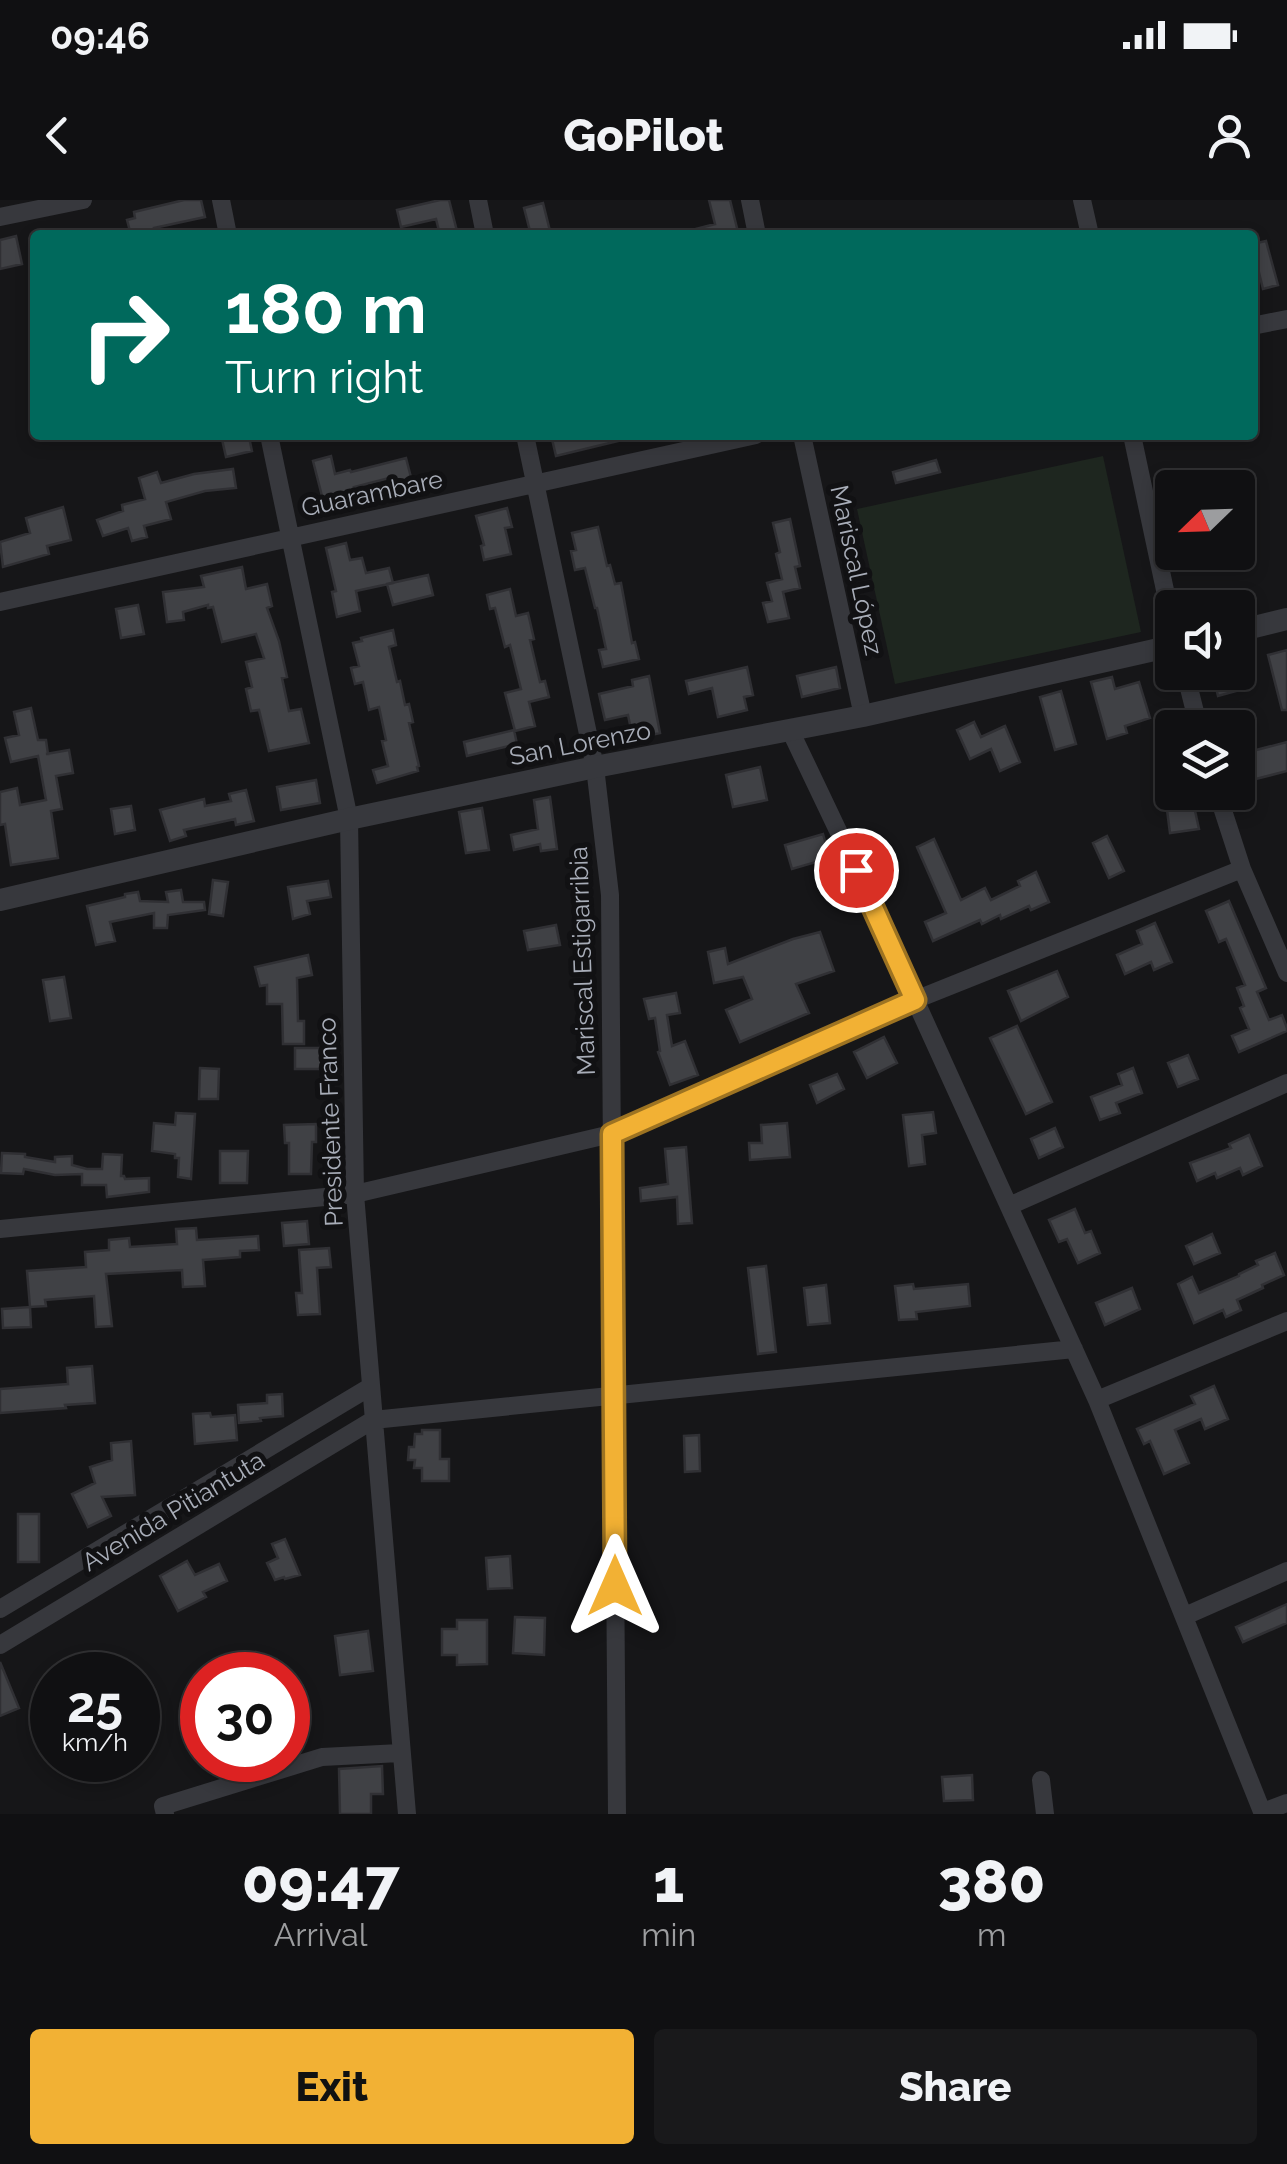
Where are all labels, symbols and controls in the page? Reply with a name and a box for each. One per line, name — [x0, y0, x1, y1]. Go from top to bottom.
text: 09:46 — [50, 13, 150, 58]
icon: back — [30, 108, 85, 163]
icon: person — [1202, 108, 1257, 163]
text: GoPilot — [563, 109, 724, 162]
text: 180 m — [225, 267, 427, 349]
icon: right — [60, 270, 190, 400]
text: Turn right — [225, 351, 423, 404]
street label: Guarambare — [299, 463, 445, 523]
north arrow — [1155, 470, 1255, 570]
map controls — [1155, 470, 1255, 810]
street label: Mariscal López — [824, 482, 890, 658]
button: sound — [1155, 590, 1255, 690]
button: layers — [1155, 710, 1255, 810]
street label: San Lorenzo — [507, 715, 653, 771]
pin — [814, 828, 899, 913]
icon: arrive — [829, 843, 884, 898]
street label: Mariscal Estigarribia — [563, 846, 601, 1076]
street label: Presidente Franco — [311, 1017, 349, 1227]
street label: Avenida Pitiantuta — [76, 1445, 270, 1577]
position arrow — [563, 1534, 667, 1638]
speed limit sign: 30 — [180, 1652, 310, 1782]
text: 25 — [67, 1675, 123, 1734]
text: km/h — [62, 1727, 128, 1757]
text: 09:47 — [242, 1846, 400, 1916]
text: 1 — [653, 1846, 684, 1916]
text: 380 — [938, 1846, 1045, 1916]
text: Arrival — [274, 1916, 368, 1953]
text: min — [641, 1916, 696, 1953]
text: m — [977, 1916, 1006, 1953]
button: Exit — [30, 2029, 634, 2144]
button: Share — [654, 2029, 1257, 2144]

